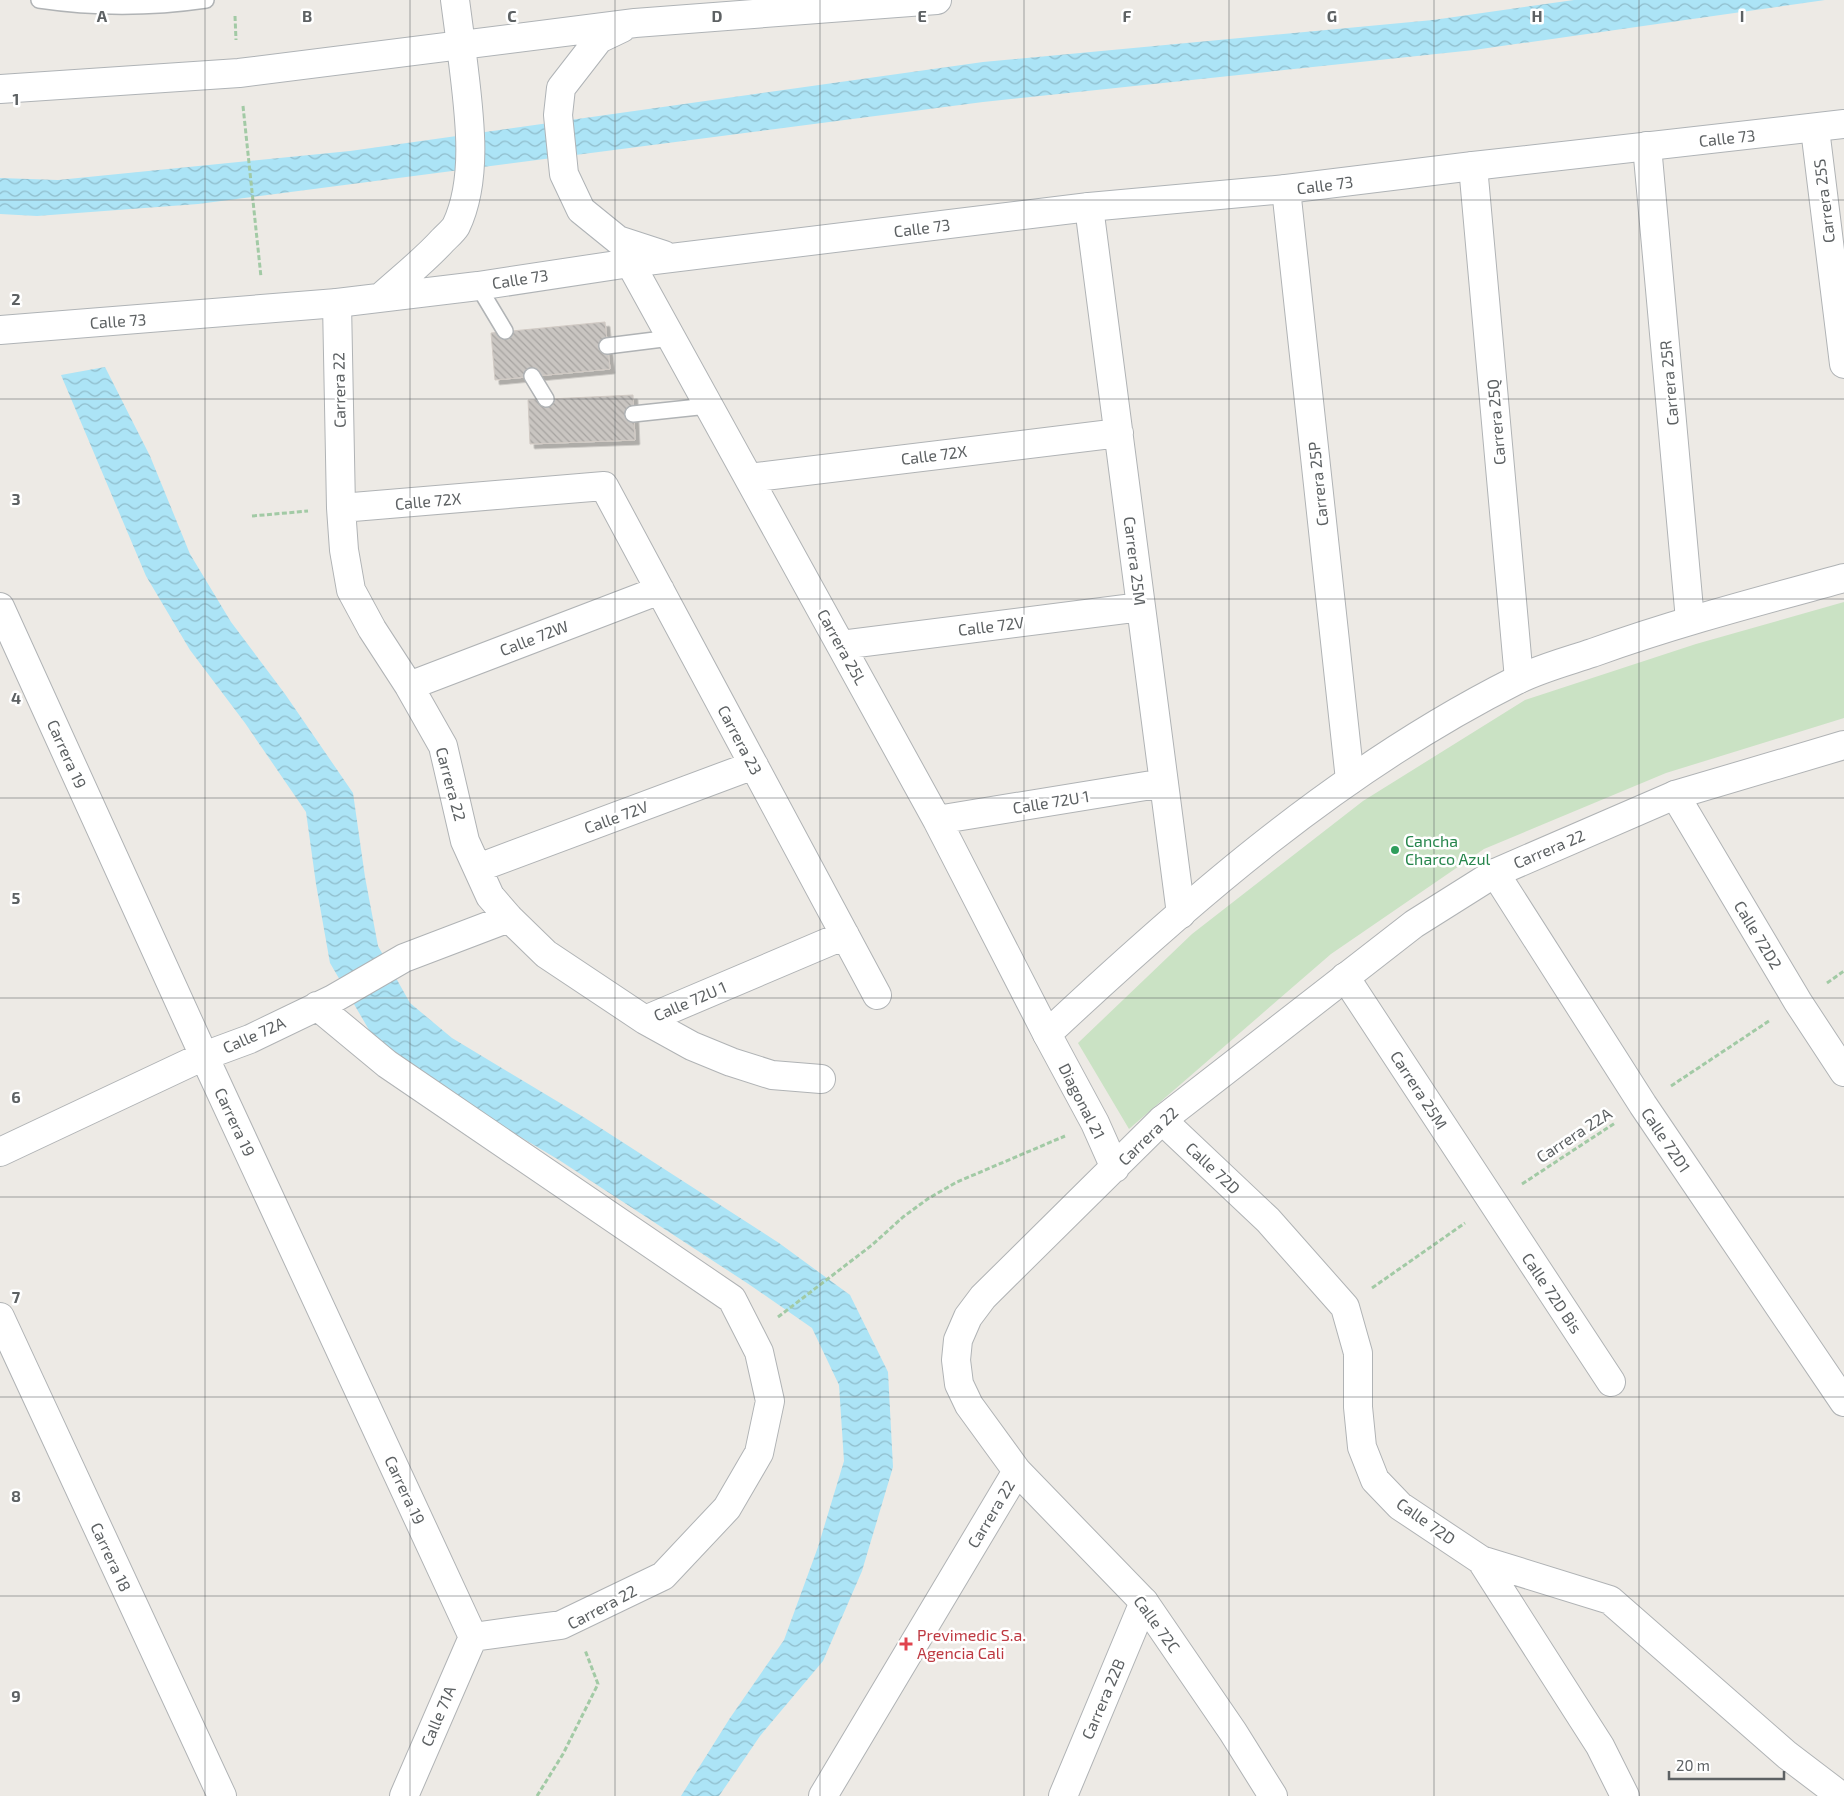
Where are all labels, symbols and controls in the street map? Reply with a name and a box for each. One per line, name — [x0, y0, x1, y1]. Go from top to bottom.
text: A — [97, 6, 108, 25]
text: B — [302, 6, 312, 25]
text: C — [507, 6, 517, 25]
text: D — [712, 6, 723, 25]
text: E — [917, 6, 927, 25]
text: F — [1123, 6, 1132, 25]
text: G — [1327, 6, 1337, 25]
text: H — [1531, 6, 1543, 25]
text: I — [1740, 6, 1744, 25]
text: 1 — [13, 89, 19, 108]
street label: Calle 73 — [1698, 125, 1756, 150]
street label: Carrera 25S — [1809, 158, 1838, 244]
street label: Calle 73 — [1296, 172, 1354, 197]
street label: Calle 73 — [893, 215, 951, 240]
street label: Calle 73 — [490, 265, 549, 292]
text: 2 — [11, 289, 21, 308]
street label: Calle 73 — [89, 309, 147, 332]
street label: Carrera 25R — [1655, 340, 1682, 426]
street label: Carrera 22 — [328, 352, 349, 428]
street label: Carrera 25Q — [1482, 378, 1510, 466]
street label: Calle 72X — [900, 441, 968, 468]
street label: Carrera 25P — [1304, 441, 1331, 527]
street label: Calle 72X — [394, 488, 462, 513]
text: 3 — [11, 489, 21, 508]
street label: Carrera 25M — [1121, 515, 1150, 607]
street label: Carrera 25L — [814, 606, 871, 688]
street label: Calle 72V — [957, 612, 1025, 639]
street label: Calle 72W — [497, 616, 571, 659]
text: 4 — [11, 688, 21, 707]
street label: Carrera 23 — [714, 702, 767, 778]
street label: Carrera 19 — [44, 716, 91, 791]
street label: Carrera 22 — [432, 745, 470, 823]
street label: Calle 72U 1 — [1011, 786, 1091, 817]
street label: Calle 72V — [581, 796, 651, 837]
street label: Carrera 22 — [1510, 825, 1587, 872]
place label: Cancha Charco Azul — [1405, 831, 1491, 868]
marker: Cancha Charco Azul — [1389, 844, 1401, 856]
text: 5 — [12, 888, 21, 907]
street label: Calle 72D2 — [1731, 897, 1786, 972]
street label: Calle 72U 1 — [650, 977, 729, 1024]
street label: Calle 72A — [219, 1012, 288, 1057]
street label: Carrera 25M — [1387, 1047, 1452, 1132]
street label: Diagonal 21 — [1055, 1060, 1110, 1142]
street label: Carrera 19 — [211, 1085, 260, 1159]
text: 6 — [11, 1087, 21, 1106]
street label: Carrera 22 — [1114, 1102, 1182, 1169]
street label: Carrera 22A — [1533, 1103, 1615, 1166]
street label: Calle 72D1 — [1638, 1104, 1695, 1176]
street label: Calle 72D — [1182, 1138, 1244, 1198]
street label: Calle 72D Bis — [1519, 1249, 1586, 1337]
text: 7 — [12, 1287, 21, 1306]
street label: Carrera 19 — [381, 1453, 430, 1527]
street label: Carrera 22 — [963, 1476, 1018, 1551]
text: 8 — [11, 1486, 21, 1505]
street label: Calle 72D — [1393, 1493, 1459, 1548]
street label: Carrera 18 — [87, 1519, 136, 1594]
street label: Carrera 22 — [564, 1580, 640, 1633]
street label: Calle 72C — [1130, 1591, 1184, 1656]
place label: Previmedic S.a. Agencia Cali — [917, 1625, 1026, 1662]
marker: Previmedic S.a. Agencia Cali — [899, 1637, 913, 1651]
street label: Carrera 22B — [1077, 1656, 1128, 1742]
street label: Calle 71A — [416, 1683, 459, 1749]
text: 9 — [11, 1686, 21, 1705]
scale bar — [1669, 1748, 1784, 1780]
text: 20 m — [1676, 1756, 1710, 1774]

